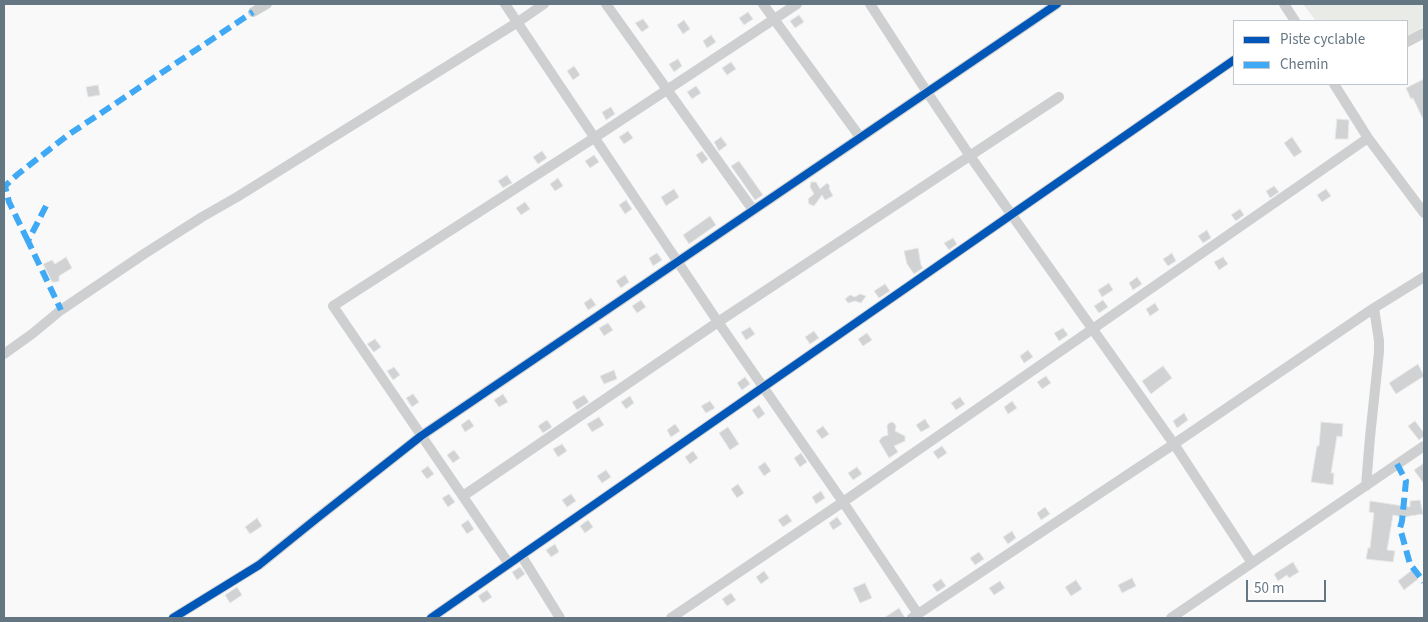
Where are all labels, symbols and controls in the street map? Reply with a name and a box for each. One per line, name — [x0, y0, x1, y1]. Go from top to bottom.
legend — [1233, 20, 1408, 85]
text: Piste cyclable — [1280, 29, 1365, 50]
text: Chemin — [1280, 54, 1329, 75]
scale bar — [1248, 570, 1328, 602]
text: 50 m — [1254, 578, 1284, 599]

